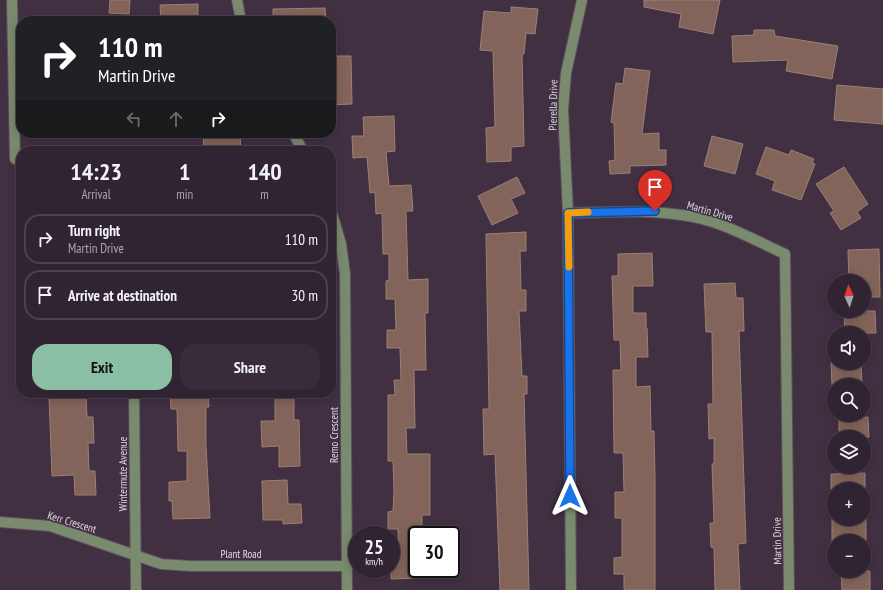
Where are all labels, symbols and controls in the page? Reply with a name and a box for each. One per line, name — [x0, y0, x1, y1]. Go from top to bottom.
text: 110 m — [98, 28, 162, 65]
icon: right — [32, 32, 84, 84]
text: Martin Drive — [98, 64, 175, 87]
street label: Pierella Drive — [546, 79, 560, 131]
icon: left — [123, 108, 145, 130]
icon: ahead — [165, 108, 187, 130]
icon: right — [207, 108, 229, 130]
text: 14:23 — [70, 156, 122, 187]
text: 1 — [179, 156, 190, 187]
text: 140 — [247, 156, 282, 187]
pin — [638, 170, 672, 211]
icon: arrive — [644, 176, 666, 198]
text: Arrival — [81, 186, 111, 203]
text: min — [176, 186, 193, 203]
text: m — [260, 186, 269, 203]
street label: Martin Drive — [685, 198, 735, 224]
text: Turn right — [68, 221, 120, 240]
icon: right — [34, 228, 56, 250]
text: 110 m — [285, 230, 318, 249]
text: Martin Drive — [68, 240, 124, 257]
north arrow — [827, 274, 871, 318]
map controls — [827, 274, 871, 578]
icon: arrive — [34, 284, 56, 306]
text: Arrive at destination — [68, 286, 177, 305]
text: 30 m — [292, 286, 318, 305]
button: sound — [827, 326, 871, 370]
button: Exit — [32, 344, 172, 390]
button: Share — [180, 344, 320, 390]
button: search — [827, 378, 871, 422]
street label: Remo Crescent — [327, 407, 341, 463]
button: layers — [827, 430, 871, 474]
street label: Wintermute Avenue — [116, 436, 130, 511]
position arrow — [549, 475, 591, 517]
button: + — [827, 482, 871, 526]
street label: Kerr Crescent — [46, 508, 98, 536]
street label: Martin Drive — [770, 517, 784, 565]
speed limit sign: 30 — [408, 526, 460, 578]
text: 25 — [364, 534, 384, 560]
button: − — [827, 534, 871, 578]
street label: Plant Road — [221, 547, 262, 561]
text: km/h — [365, 555, 383, 568]

